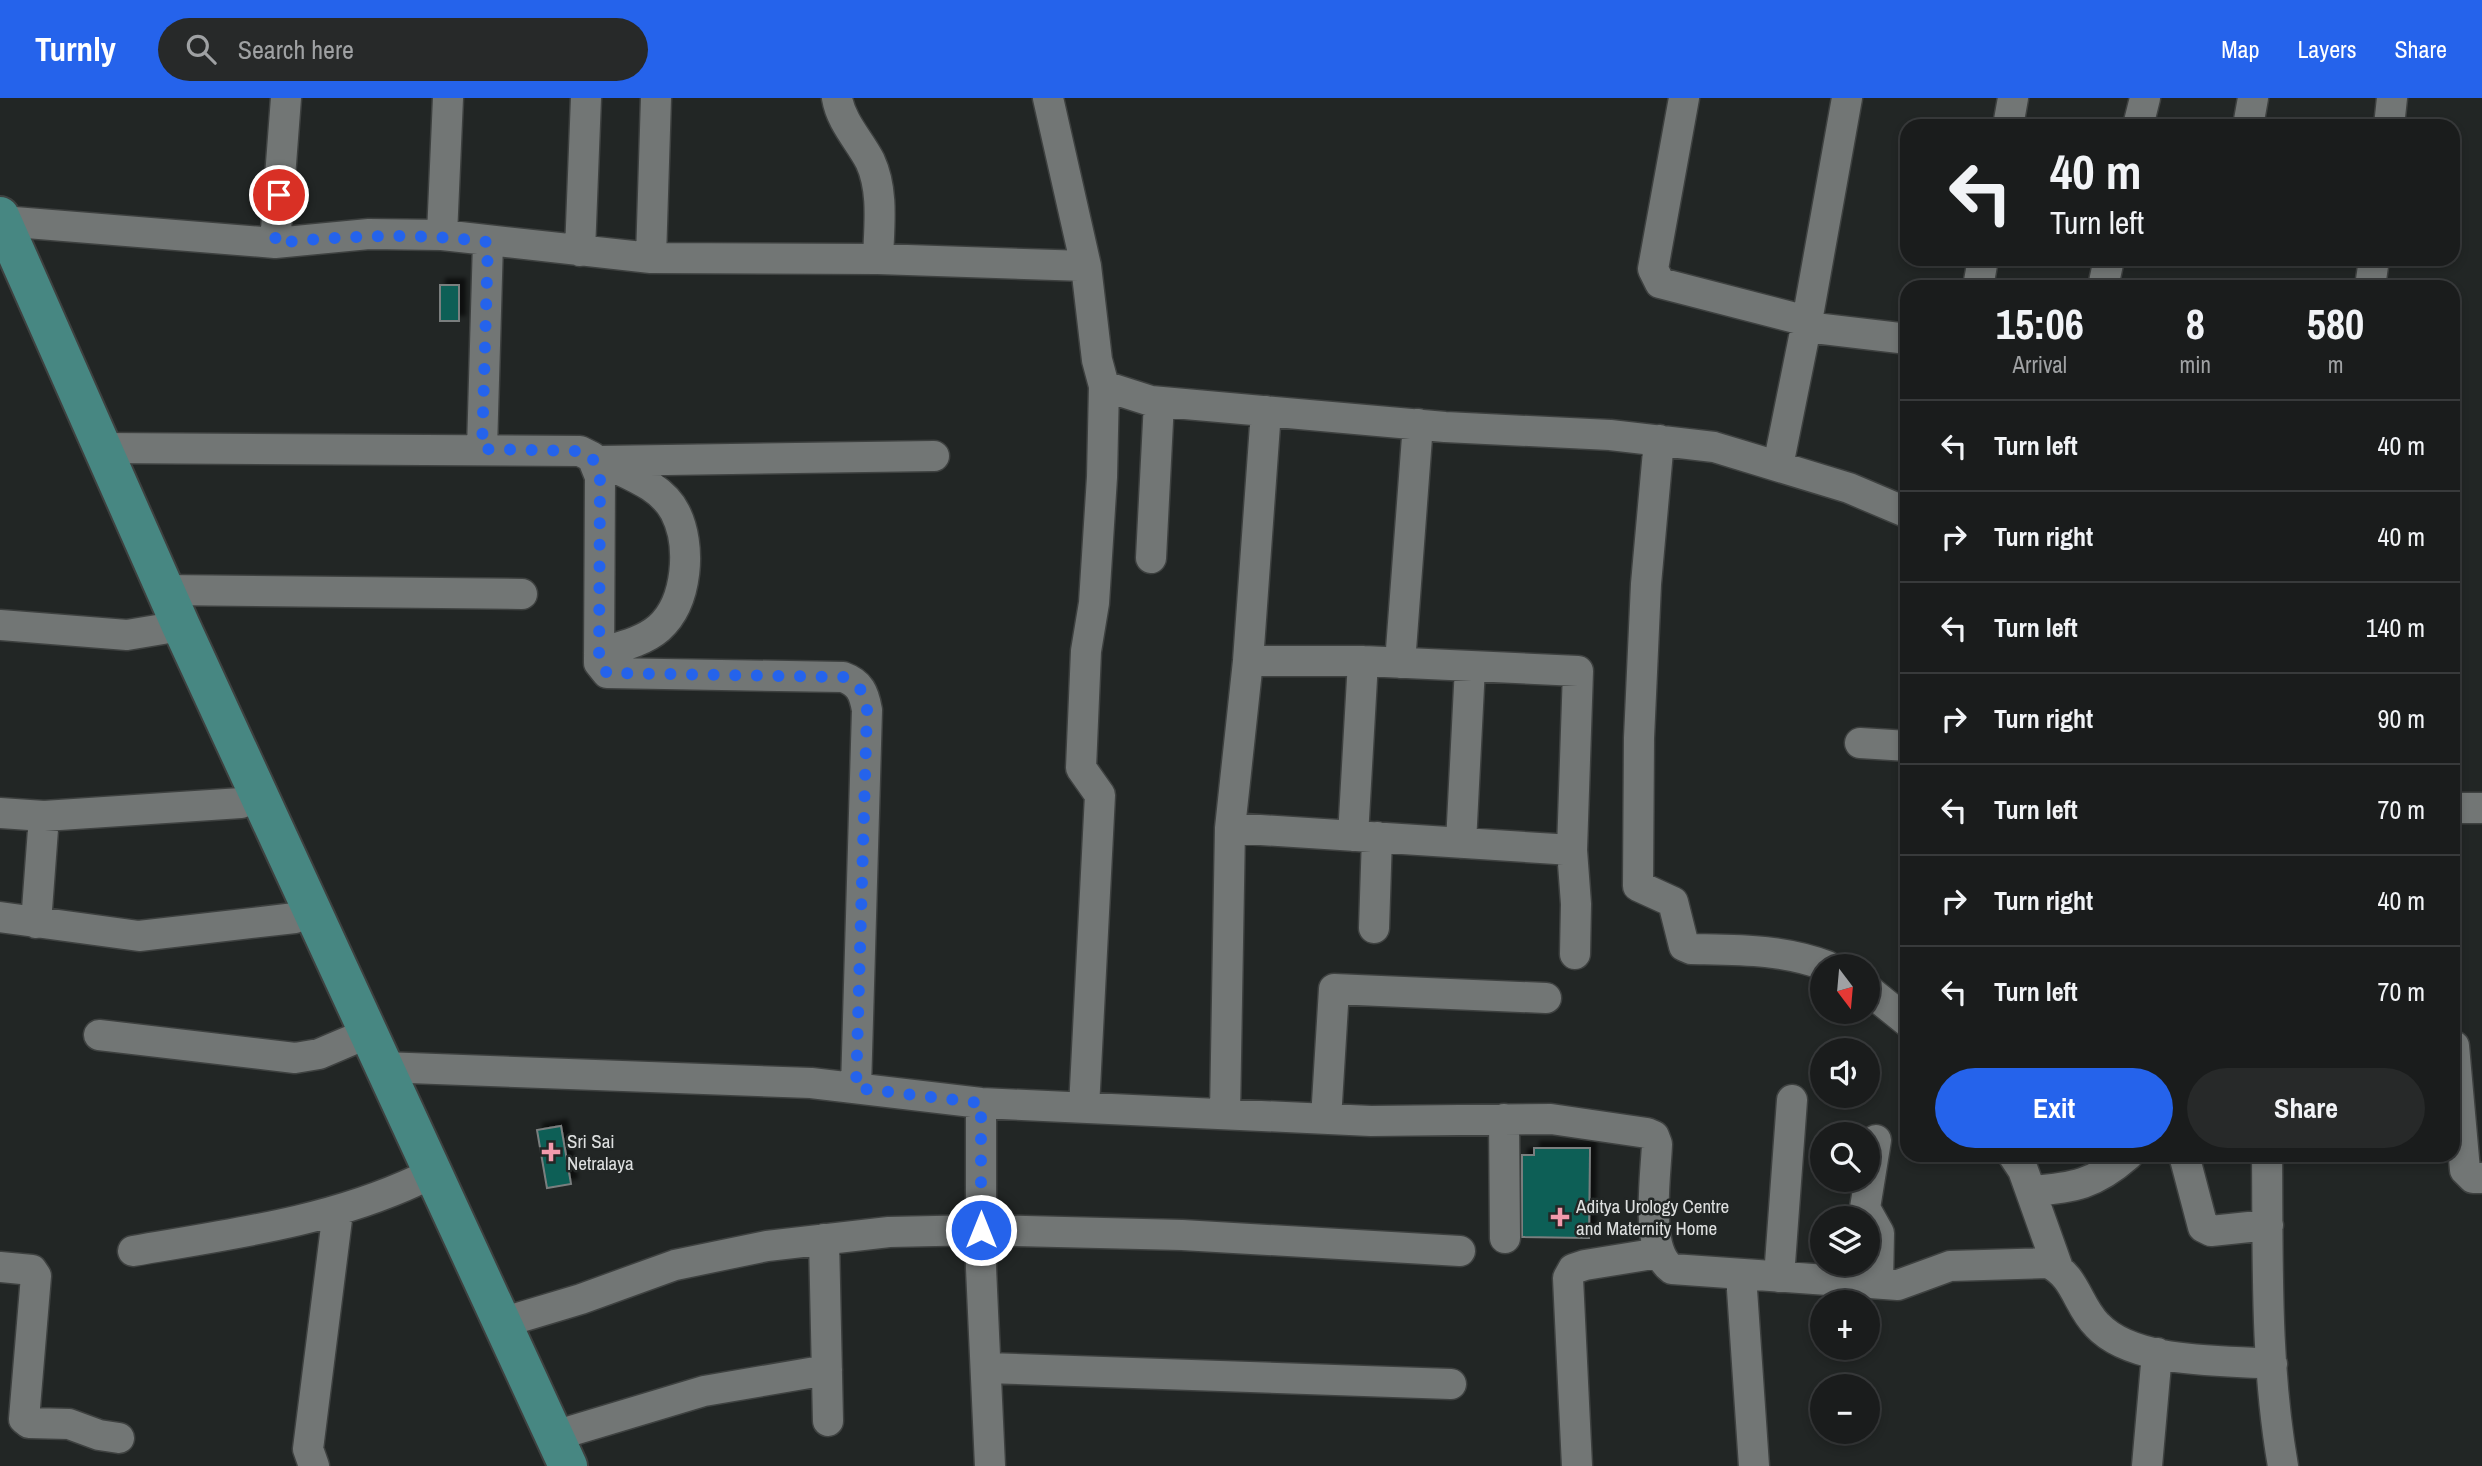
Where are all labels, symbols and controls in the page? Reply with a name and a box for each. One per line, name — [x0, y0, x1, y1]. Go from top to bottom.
search box — [158, 18, 648, 81]
text: Turnly — [35, 27, 116, 71]
icon: search — [182, 30, 220, 68]
text: Search here — [238, 32, 354, 67]
text: Map — [2221, 33, 2259, 65]
text: Layers — [2297, 33, 2356, 65]
text: Share — [2394, 33, 2447, 65]
text: 40 m — [2050, 138, 2142, 204]
icon: left — [1935, 147, 2026, 238]
pin — [249, 165, 309, 225]
icon: arrive — [260, 176, 298, 214]
text: Turn left — [2050, 201, 2144, 244]
text: 15:06 — [1996, 296, 2084, 352]
text: 8 — [2186, 296, 2205, 352]
text: 580 — [2307, 296, 2364, 352]
text: Arrival — [2013, 349, 2067, 380]
text: min — [2180, 349, 2211, 380]
text: m — [2328, 349, 2343, 380]
icon: left — [1935, 427, 1973, 465]
text: Turn left — [1994, 428, 2078, 463]
text: 40 m — [2378, 428, 2425, 463]
icon: right — [1935, 518, 1973, 556]
text: Turn right — [1994, 519, 2093, 554]
text: 40 m — [2378, 519, 2425, 554]
icon: left — [1935, 609, 1973, 647]
text: Turn left — [1994, 610, 2078, 645]
text: 140 m — [2366, 610, 2425, 645]
icon: right — [1935, 700, 1973, 738]
text: Turn right — [1994, 701, 2093, 736]
text: 90 m — [2378, 701, 2425, 736]
icon: left — [1935, 791, 1973, 829]
text: Turn left — [1994, 792, 2078, 827]
text: 70 m — [2378, 792, 2425, 827]
icon: right — [1935, 882, 1973, 920]
text: Turn right — [1994, 883, 2093, 918]
text: 40 m — [2378, 883, 2425, 918]
north arrow — [1810, 954, 1880, 1024]
map controls — [1810, 954, 1880, 1444]
icon: left — [1935, 973, 1973, 1011]
text: Turn left — [1994, 974, 2078, 1009]
text: 70 m — [2378, 974, 2425, 1009]
button: sound — [1810, 1038, 1880, 1108]
button: Exit — [1935, 1068, 2173, 1148]
button: Share — [2187, 1068, 2425, 1148]
button: search — [1810, 1122, 1880, 1192]
place label: Sri Sai Netralaya — [567, 1128, 634, 1176]
marker: Sri Sai Netralaya — [541, 1142, 561, 1162]
position arrow — [944, 1193, 1018, 1267]
place label: Aditya Urology Centre and Maternity Home — [1575, 1193, 1729, 1241]
button: layers — [1810, 1206, 1880, 1276]
marker: Aditya Urology Centre and Maternity Home — [1550, 1207, 1570, 1227]
button: + — [1810, 1290, 1880, 1360]
button: − — [1810, 1374, 1880, 1444]

